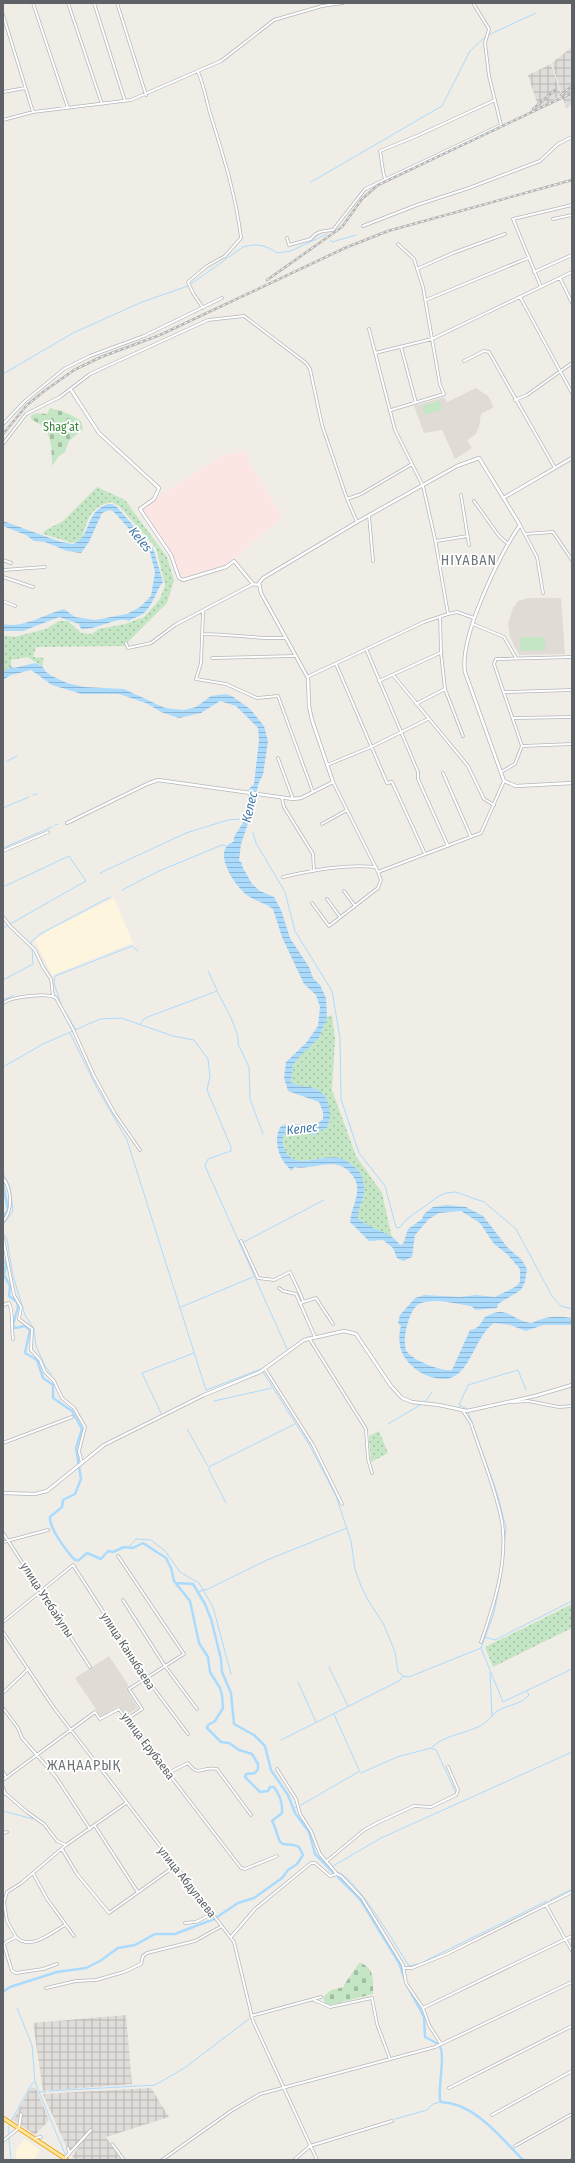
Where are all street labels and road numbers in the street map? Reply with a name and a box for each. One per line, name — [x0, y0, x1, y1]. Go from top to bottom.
street label: улица Утебайулы — [18, 1560, 76, 1640]
street label: улица Каныбаева — [98, 1610, 158, 1692]
street label: улица Ерубаева — [118, 1710, 178, 1782]
street label: улица Абдулаева — [155, 1844, 219, 1920]

